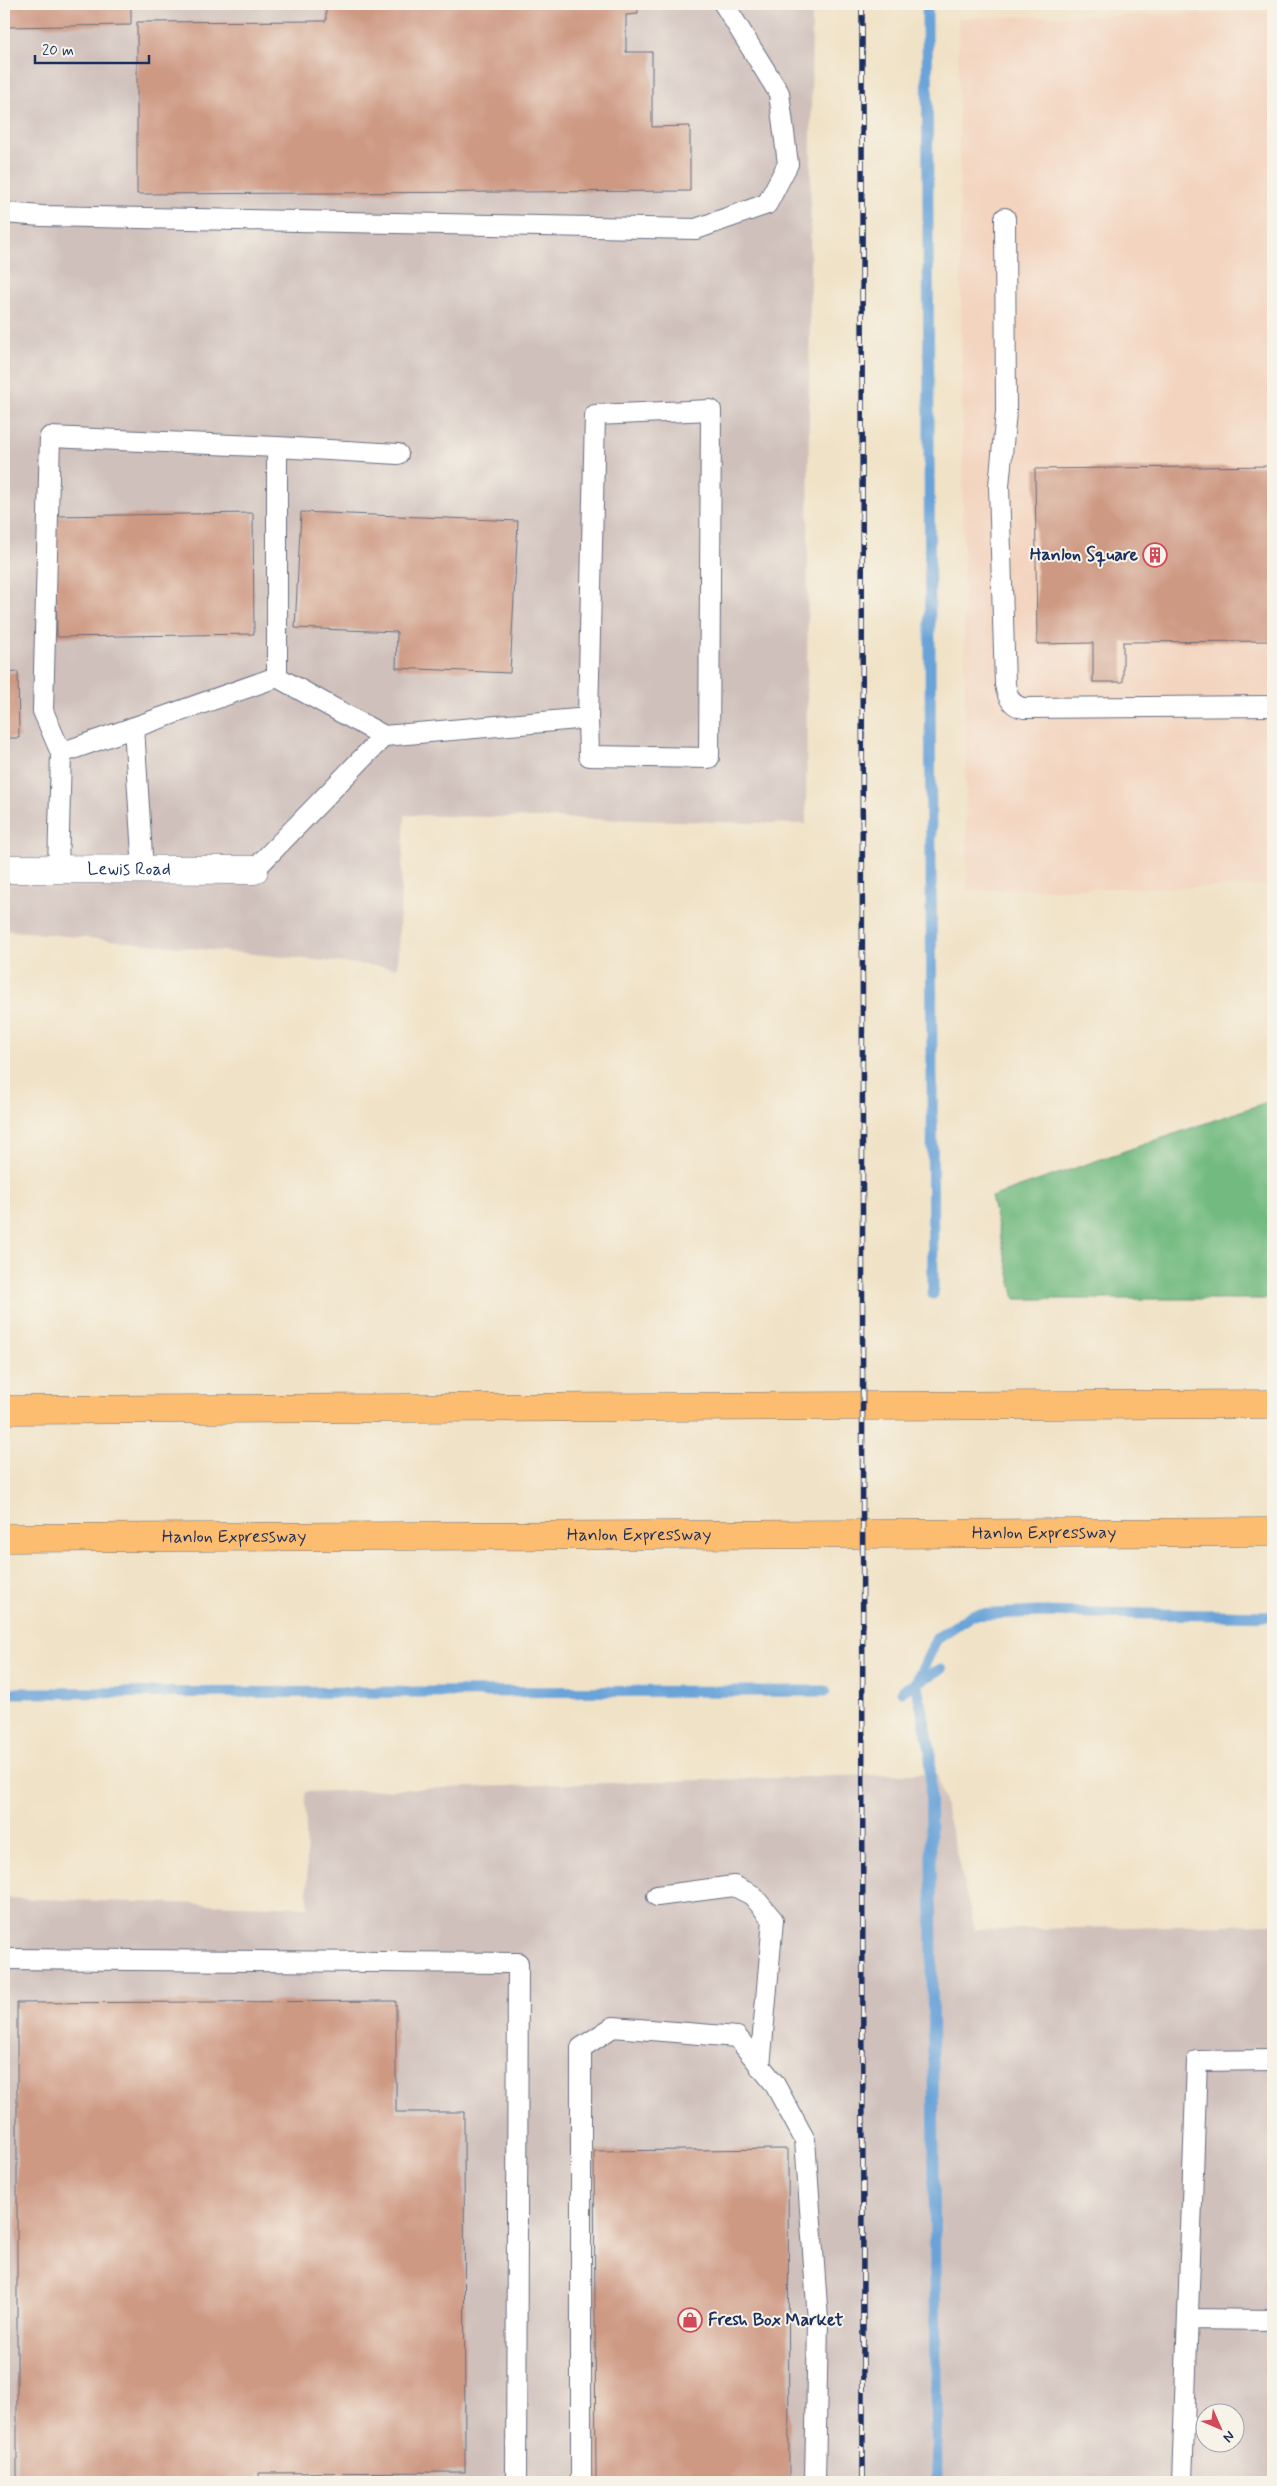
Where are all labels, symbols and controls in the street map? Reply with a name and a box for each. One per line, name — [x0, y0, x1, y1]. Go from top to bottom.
scale bar — [35, 32, 149, 64]
text: 20 m — [42, 41, 74, 61]
building icon: Hanlon Square — [1142, 542, 1168, 568]
place label: Hanlon Square — [1030, 543, 1139, 567]
street label: Lewis Road — [87, 857, 171, 882]
street label: Hanlon Expressway — [972, 1521, 1116, 1545]
street label: Hanlon Expressway — [567, 1523, 711, 1547]
street label: Hanlon Expressway — [162, 1525, 306, 1549]
shop icon: Fresh Box Market — [677, 2307, 703, 2333]
place label: Fresh Box Market — [708, 2308, 844, 2332]
north arrow — [1194, 2404, 1244, 2454]
text: N — [1219, 2427, 1238, 2446]

